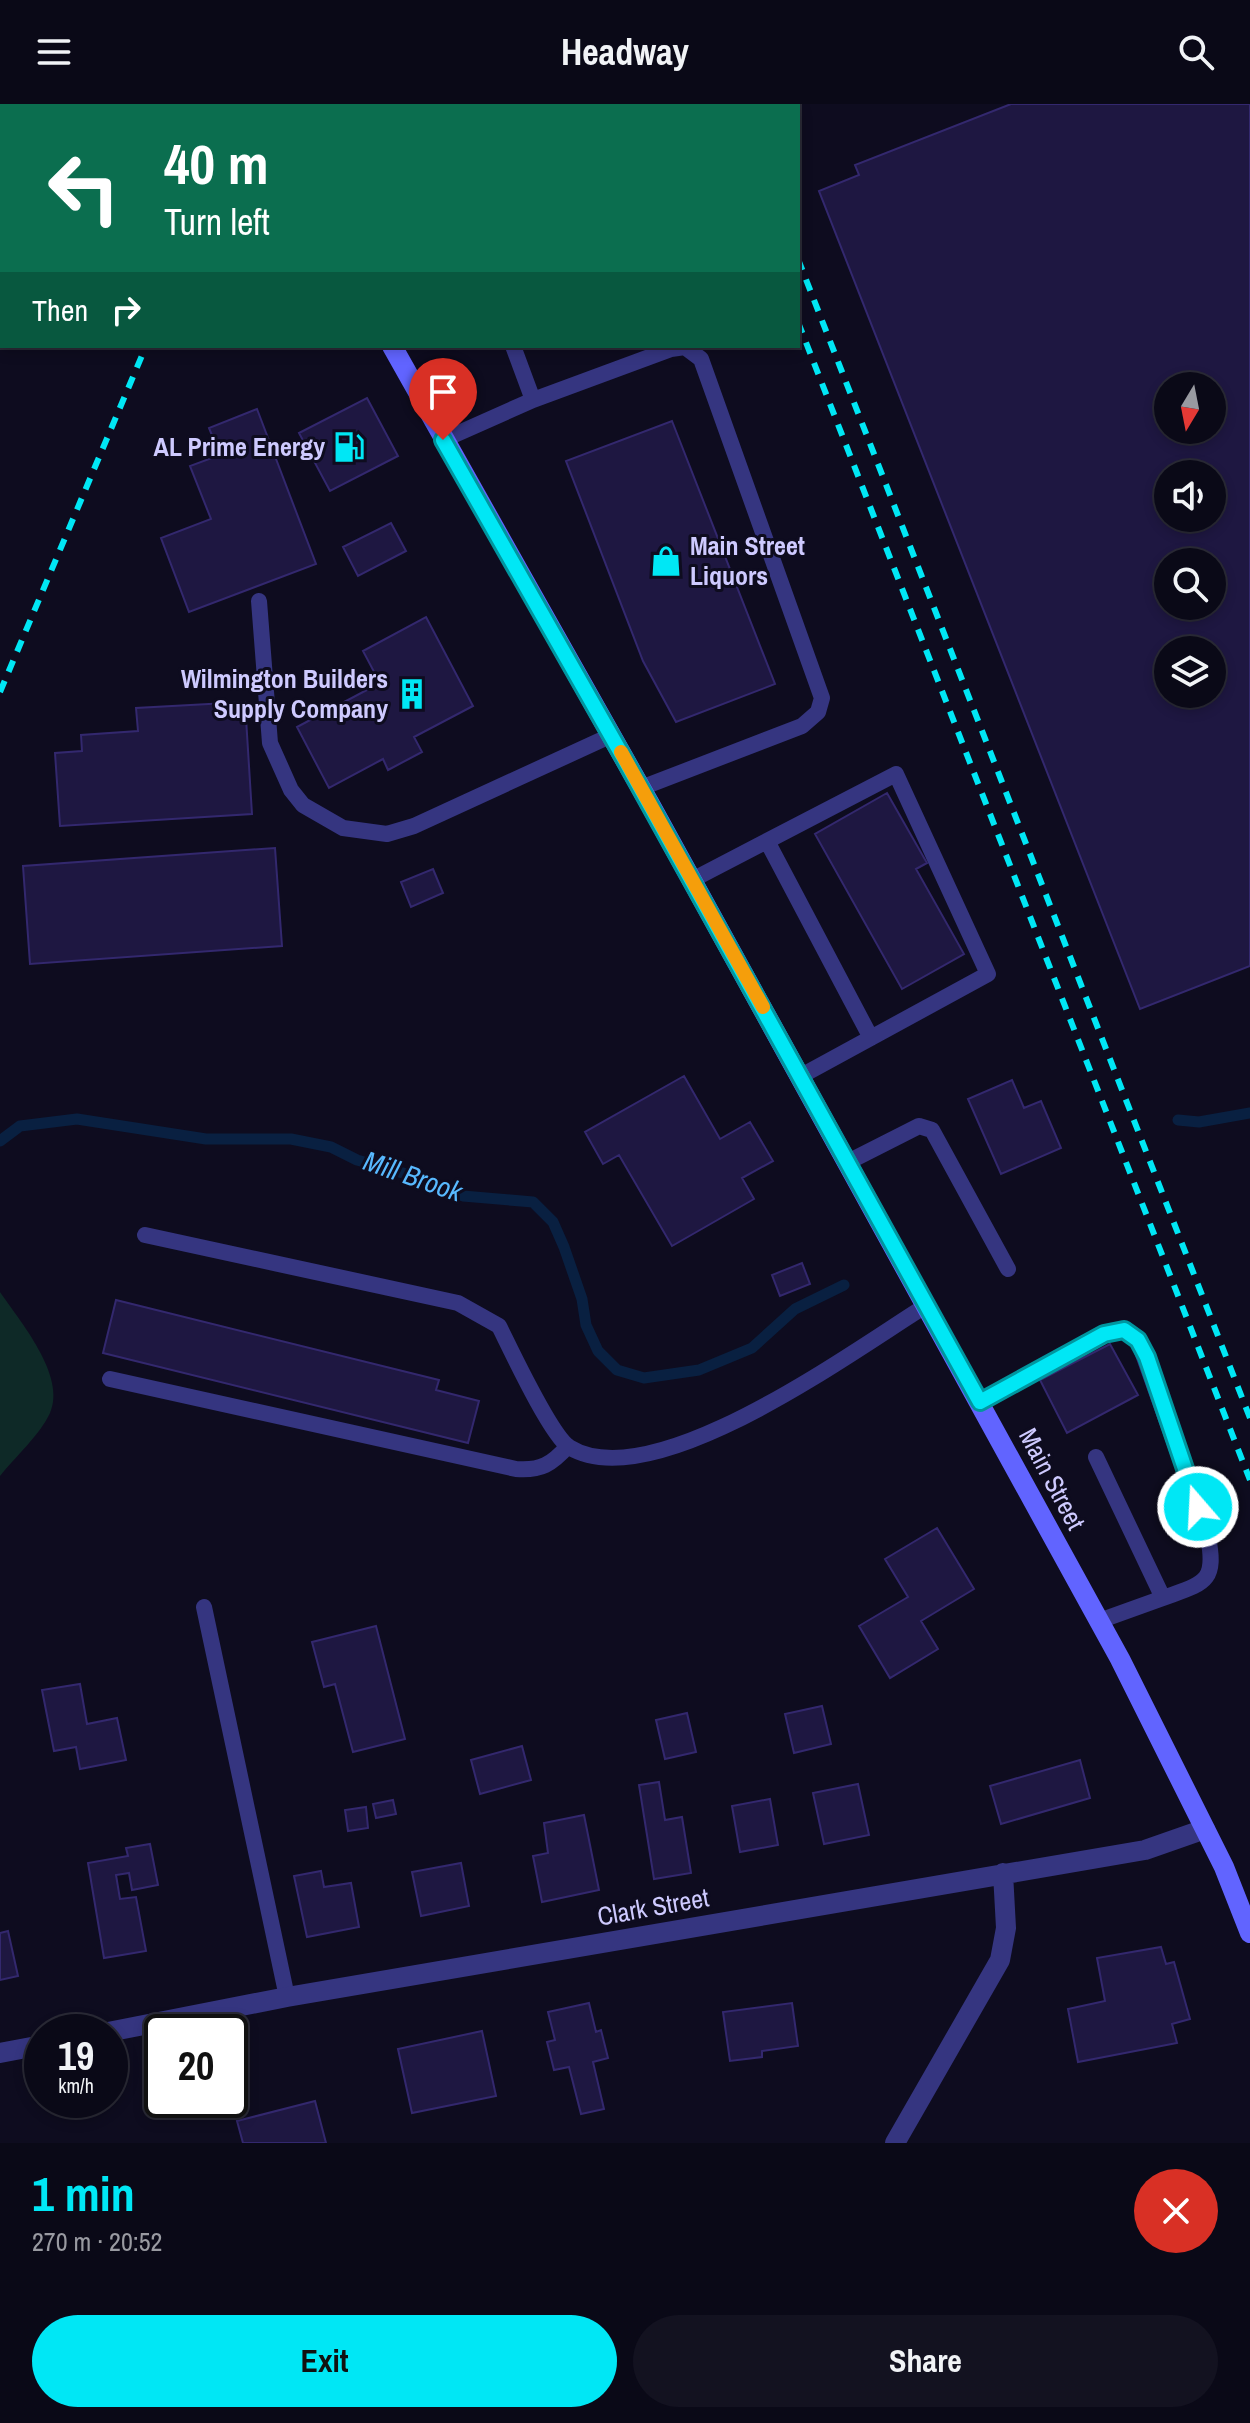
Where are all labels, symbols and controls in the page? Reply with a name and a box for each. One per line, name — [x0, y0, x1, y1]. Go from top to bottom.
text: Headway — [561, 28, 689, 76]
icon: menu — [32, 30, 76, 74]
icon: search — [1174, 30, 1218, 74]
text: 40 m — [164, 126, 269, 201]
icon: left — [32, 136, 136, 240]
text: Turn left — [164, 198, 270, 246]
icon: right — [104, 288, 148, 332]
text: Then — [32, 290, 88, 330]
pin — [409, 358, 477, 440]
icon: arrive — [421, 370, 465, 414]
north arrow — [1154, 372, 1226, 444]
map controls — [1154, 372, 1226, 708]
place label: AL Prime Energy — [154, 429, 325, 464]
fuel station icon: AL Prime Energy — [332, 430, 366, 464]
button: sound — [1154, 460, 1226, 532]
place label: Main Street Liquors — [690, 528, 805, 593]
shop icon: Main Street Liquors — [649, 544, 683, 578]
button: search — [1154, 548, 1226, 620]
button: layers — [1154, 636, 1226, 708]
place label: Wilmington Builders Supply Company — [181, 661, 388, 726]
building icon: Wilmington Builders Supply Company — [395, 677, 429, 711]
water label: Mill Brook — [359, 1141, 469, 1211]
street label: Main Street — [1011, 1422, 1094, 1536]
position arrow — [1156, 1465, 1240, 1549]
street label: Clark Street — [594, 1879, 711, 1934]
speed limit sign: 20 — [144, 2014, 248, 2118]
text: 19 — [58, 2029, 94, 2082]
text: km/h — [58, 2072, 94, 2099]
text: 1 min — [32, 2161, 135, 2226]
button: close — [1134, 2169, 1218, 2253]
text: 270 m · 20:52 — [32, 2224, 162, 2259]
button: Exit — [32, 2315, 617, 2407]
button: Share — [633, 2315, 1218, 2407]

